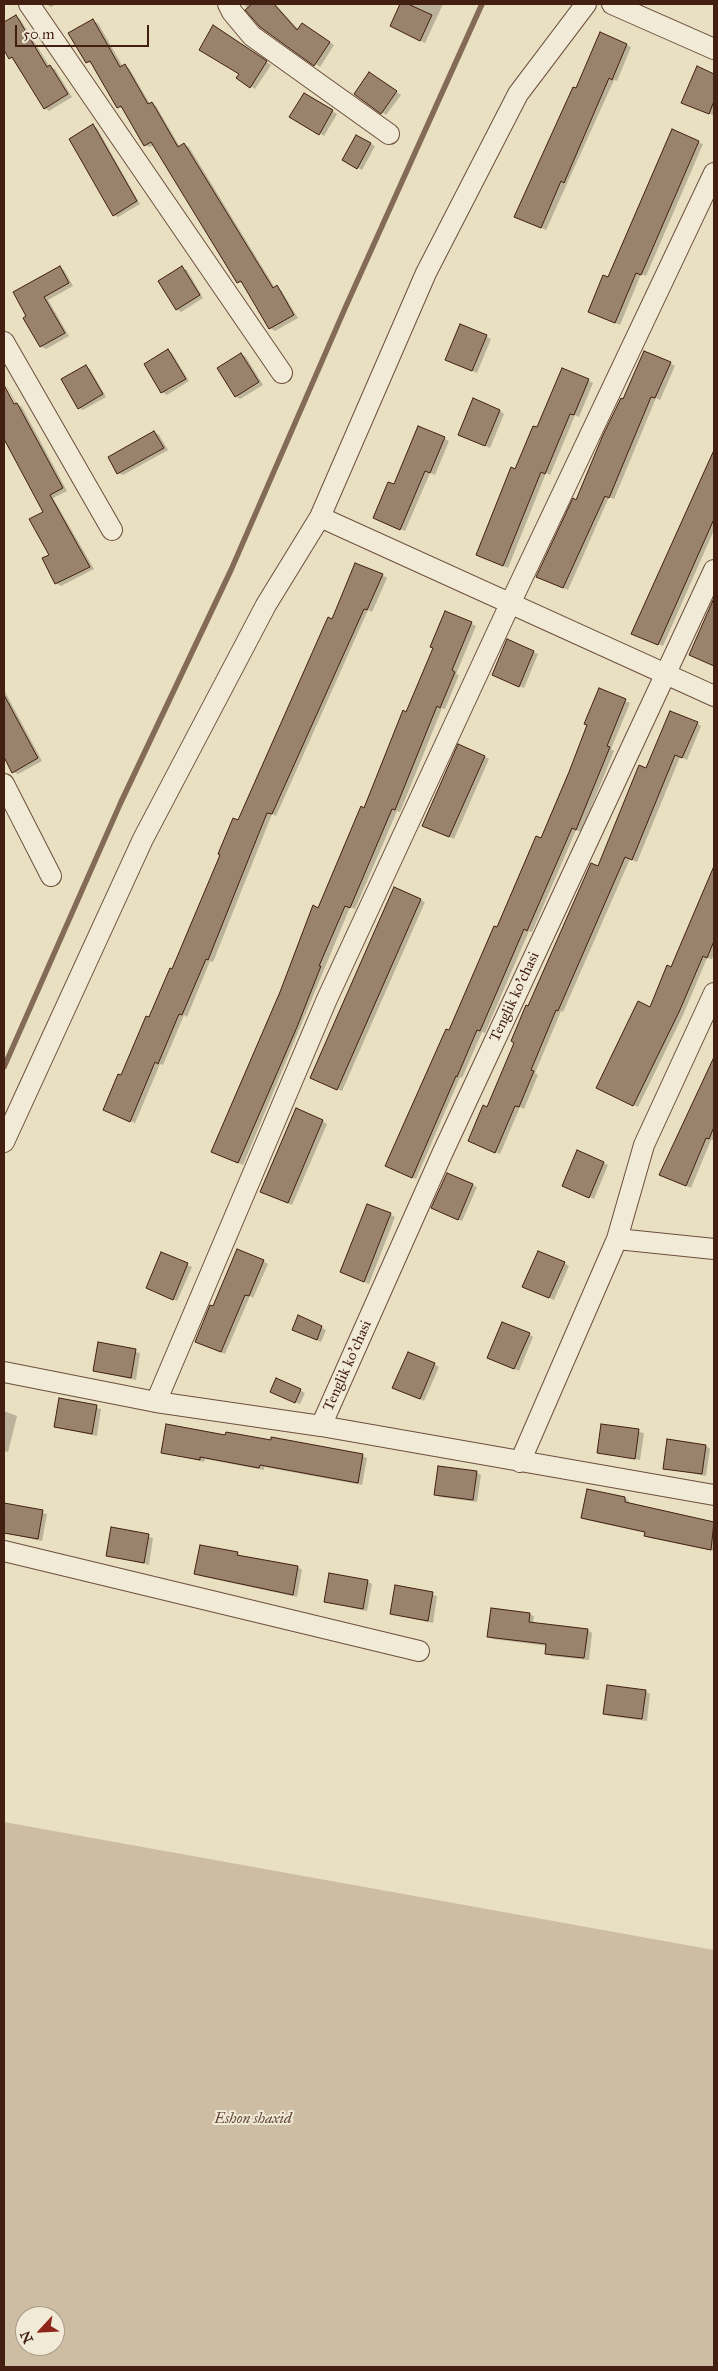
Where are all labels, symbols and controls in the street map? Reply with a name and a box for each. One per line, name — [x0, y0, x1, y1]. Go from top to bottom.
scale bar — [18, 15, 151, 47]
text: 50 m — [23, 25, 55, 43]
street label: Tenglik ko'chasi — [486, 949, 544, 1045]
street label: Tenglik ko'chasi — [320, 1318, 376, 1414]
park label: Eshon shaxid — [214, 2110, 292, 2128]
north arrow — [15, 2306, 65, 2356]
text: N — [17, 2328, 37, 2346]

